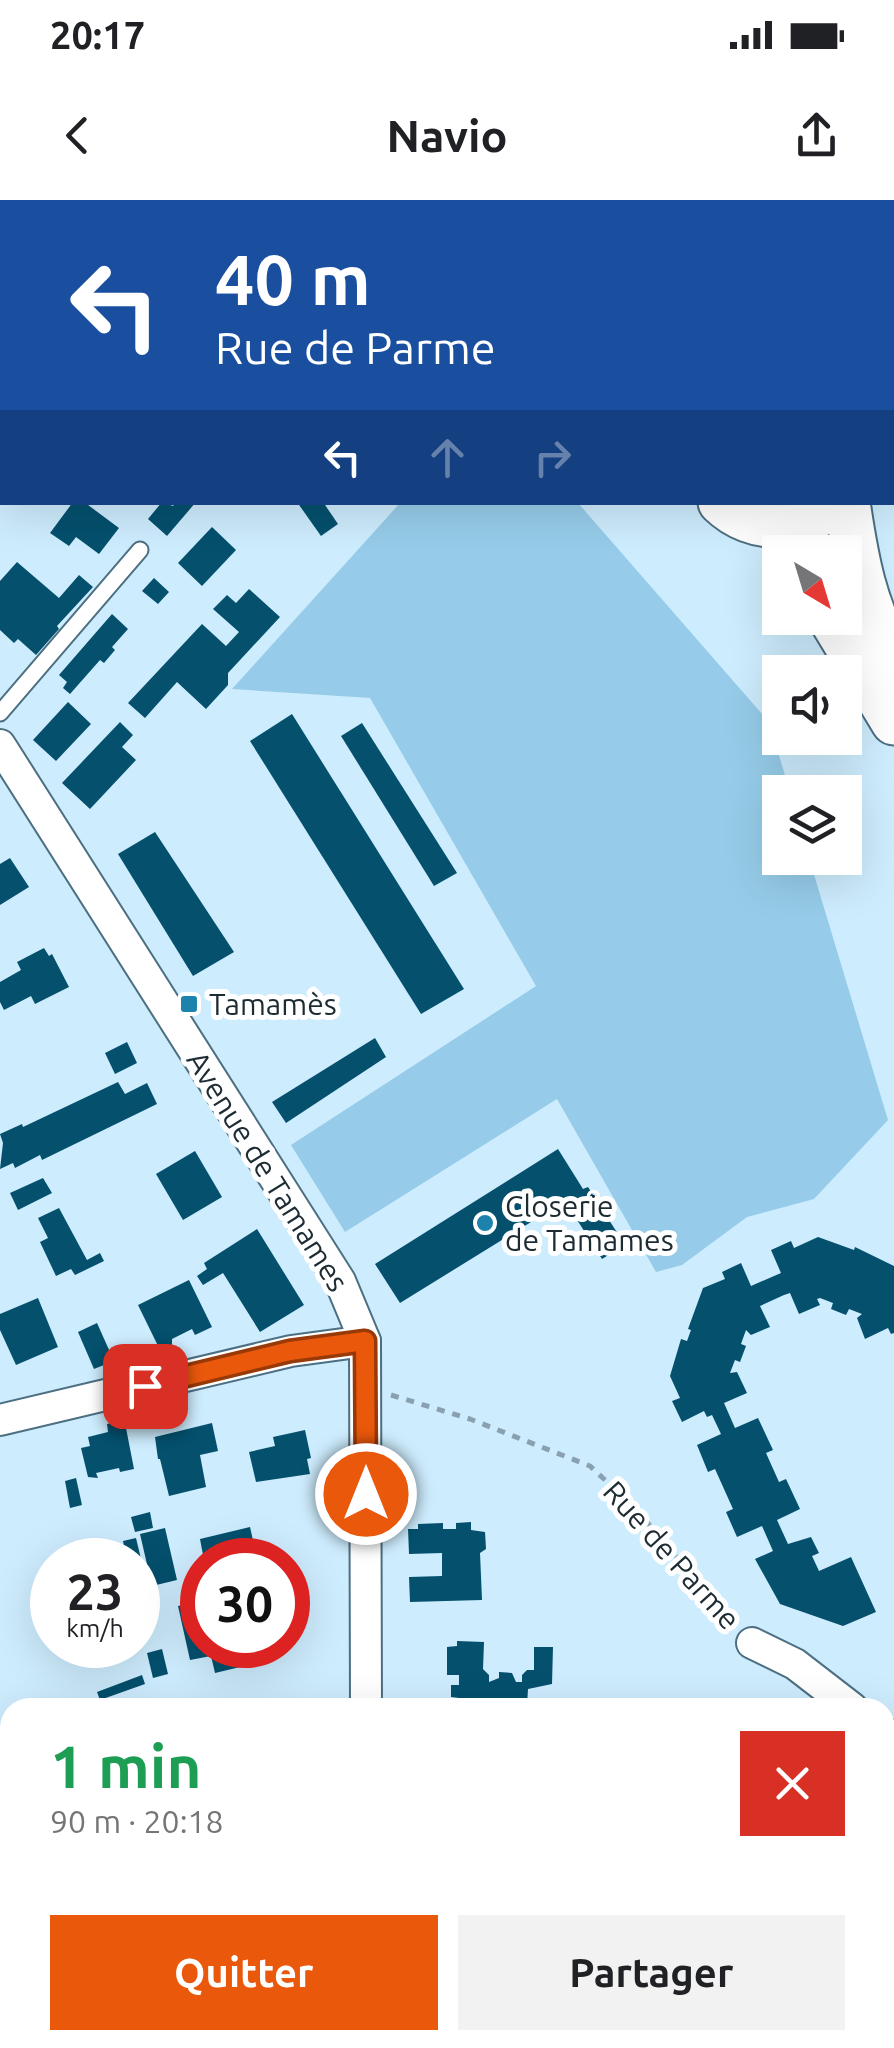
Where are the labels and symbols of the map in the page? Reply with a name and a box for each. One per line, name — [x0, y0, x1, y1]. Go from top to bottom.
north arrow — [762, 535, 862, 635]
place label: Tamamès — [209, 987, 337, 1021]
marker: Tamamès — [178, 993, 200, 1015]
street label: Avenue de Tamames — [180, 1045, 356, 1297]
place label: Closerie de Tamames — [505, 1189, 674, 1257]
marker: Closerie de Tamames — [474, 1212, 496, 1234]
pin — [103, 1344, 188, 1429]
position arrow — [314, 1442, 418, 1546]
street label: Rue de Parme — [597, 1474, 747, 1636]
speed limit sign: 30 — [180, 1538, 310, 1668]

